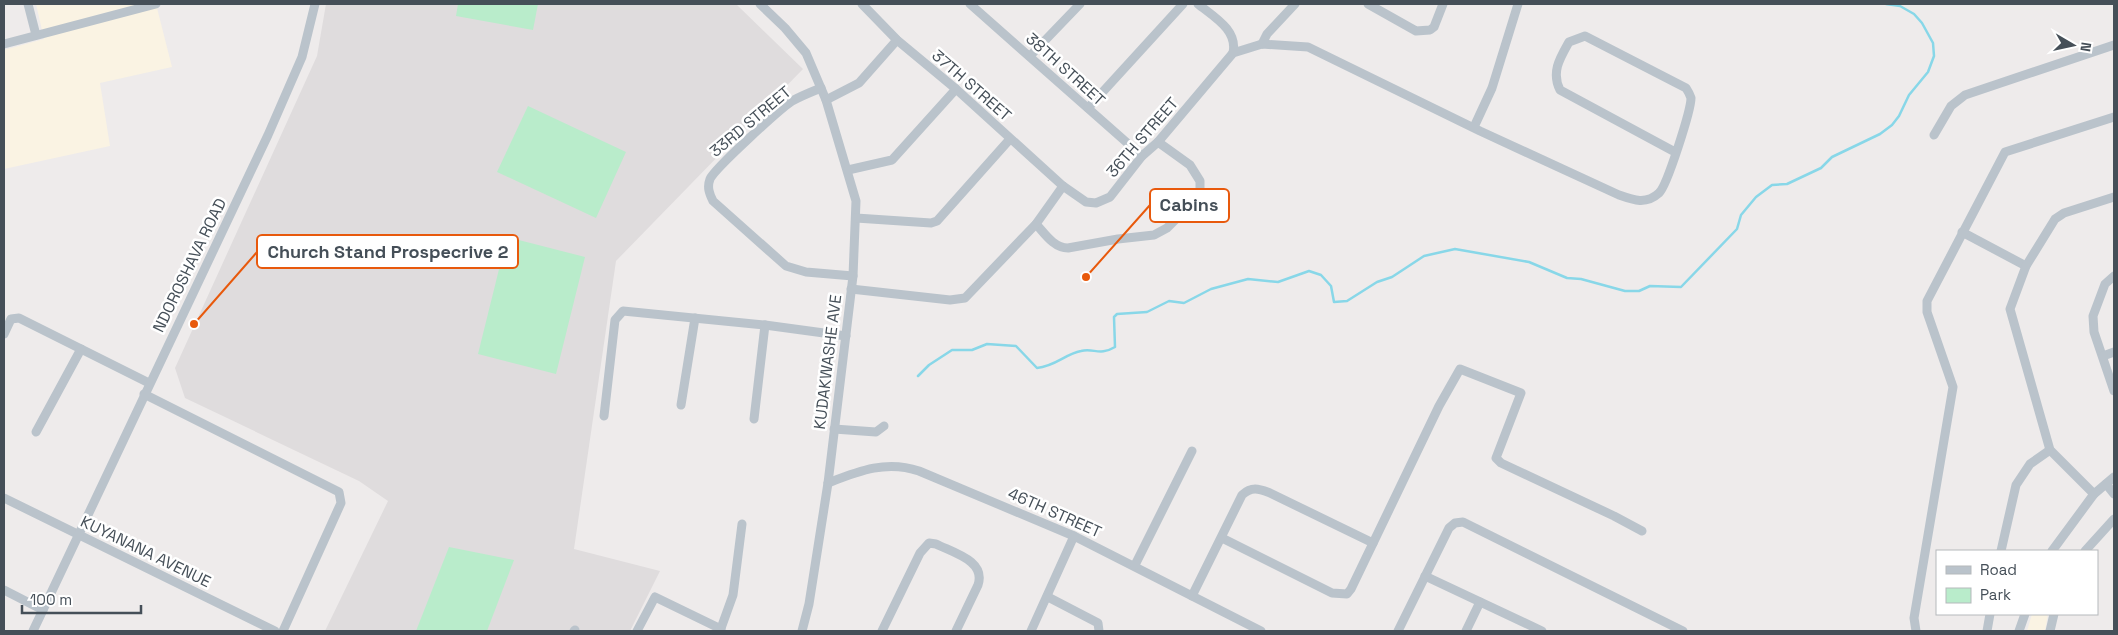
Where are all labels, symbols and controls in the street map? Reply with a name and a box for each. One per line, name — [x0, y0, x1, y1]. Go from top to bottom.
north arrow — [2048, 20, 2098, 70]
street label: 38TH STREET — [1022, 28, 1110, 111]
text: N — [2076, 41, 2095, 53]
street label: 37TH STREET — [927, 45, 1016, 126]
street label: 33RD STREET — [705, 81, 796, 162]
street label: 36TH STREET — [1102, 93, 1183, 182]
callout: Cabins — [1150, 189, 1229, 222]
text: Cabins — [1160, 193, 1218, 216]
street label: NDOROSHAVA ROAD — [148, 195, 231, 336]
callout: Church Stand Prospecrive 2 — [257, 235, 518, 268]
text: Church Stand Prospecrive 2 — [267, 240, 509, 263]
street label: KUDAKWASHE AVE — [809, 293, 846, 431]
street label: 46TH STREET — [1005, 483, 1105, 542]
street label: KUYANANA AVENUE — [77, 511, 214, 592]
legend — [1936, 550, 2098, 615]
text: Road — [1980, 560, 2017, 579]
scale bar — [22, 582, 141, 614]
text: Park — [1980, 585, 2011, 604]
text: 100 m — [30, 590, 72, 609]

